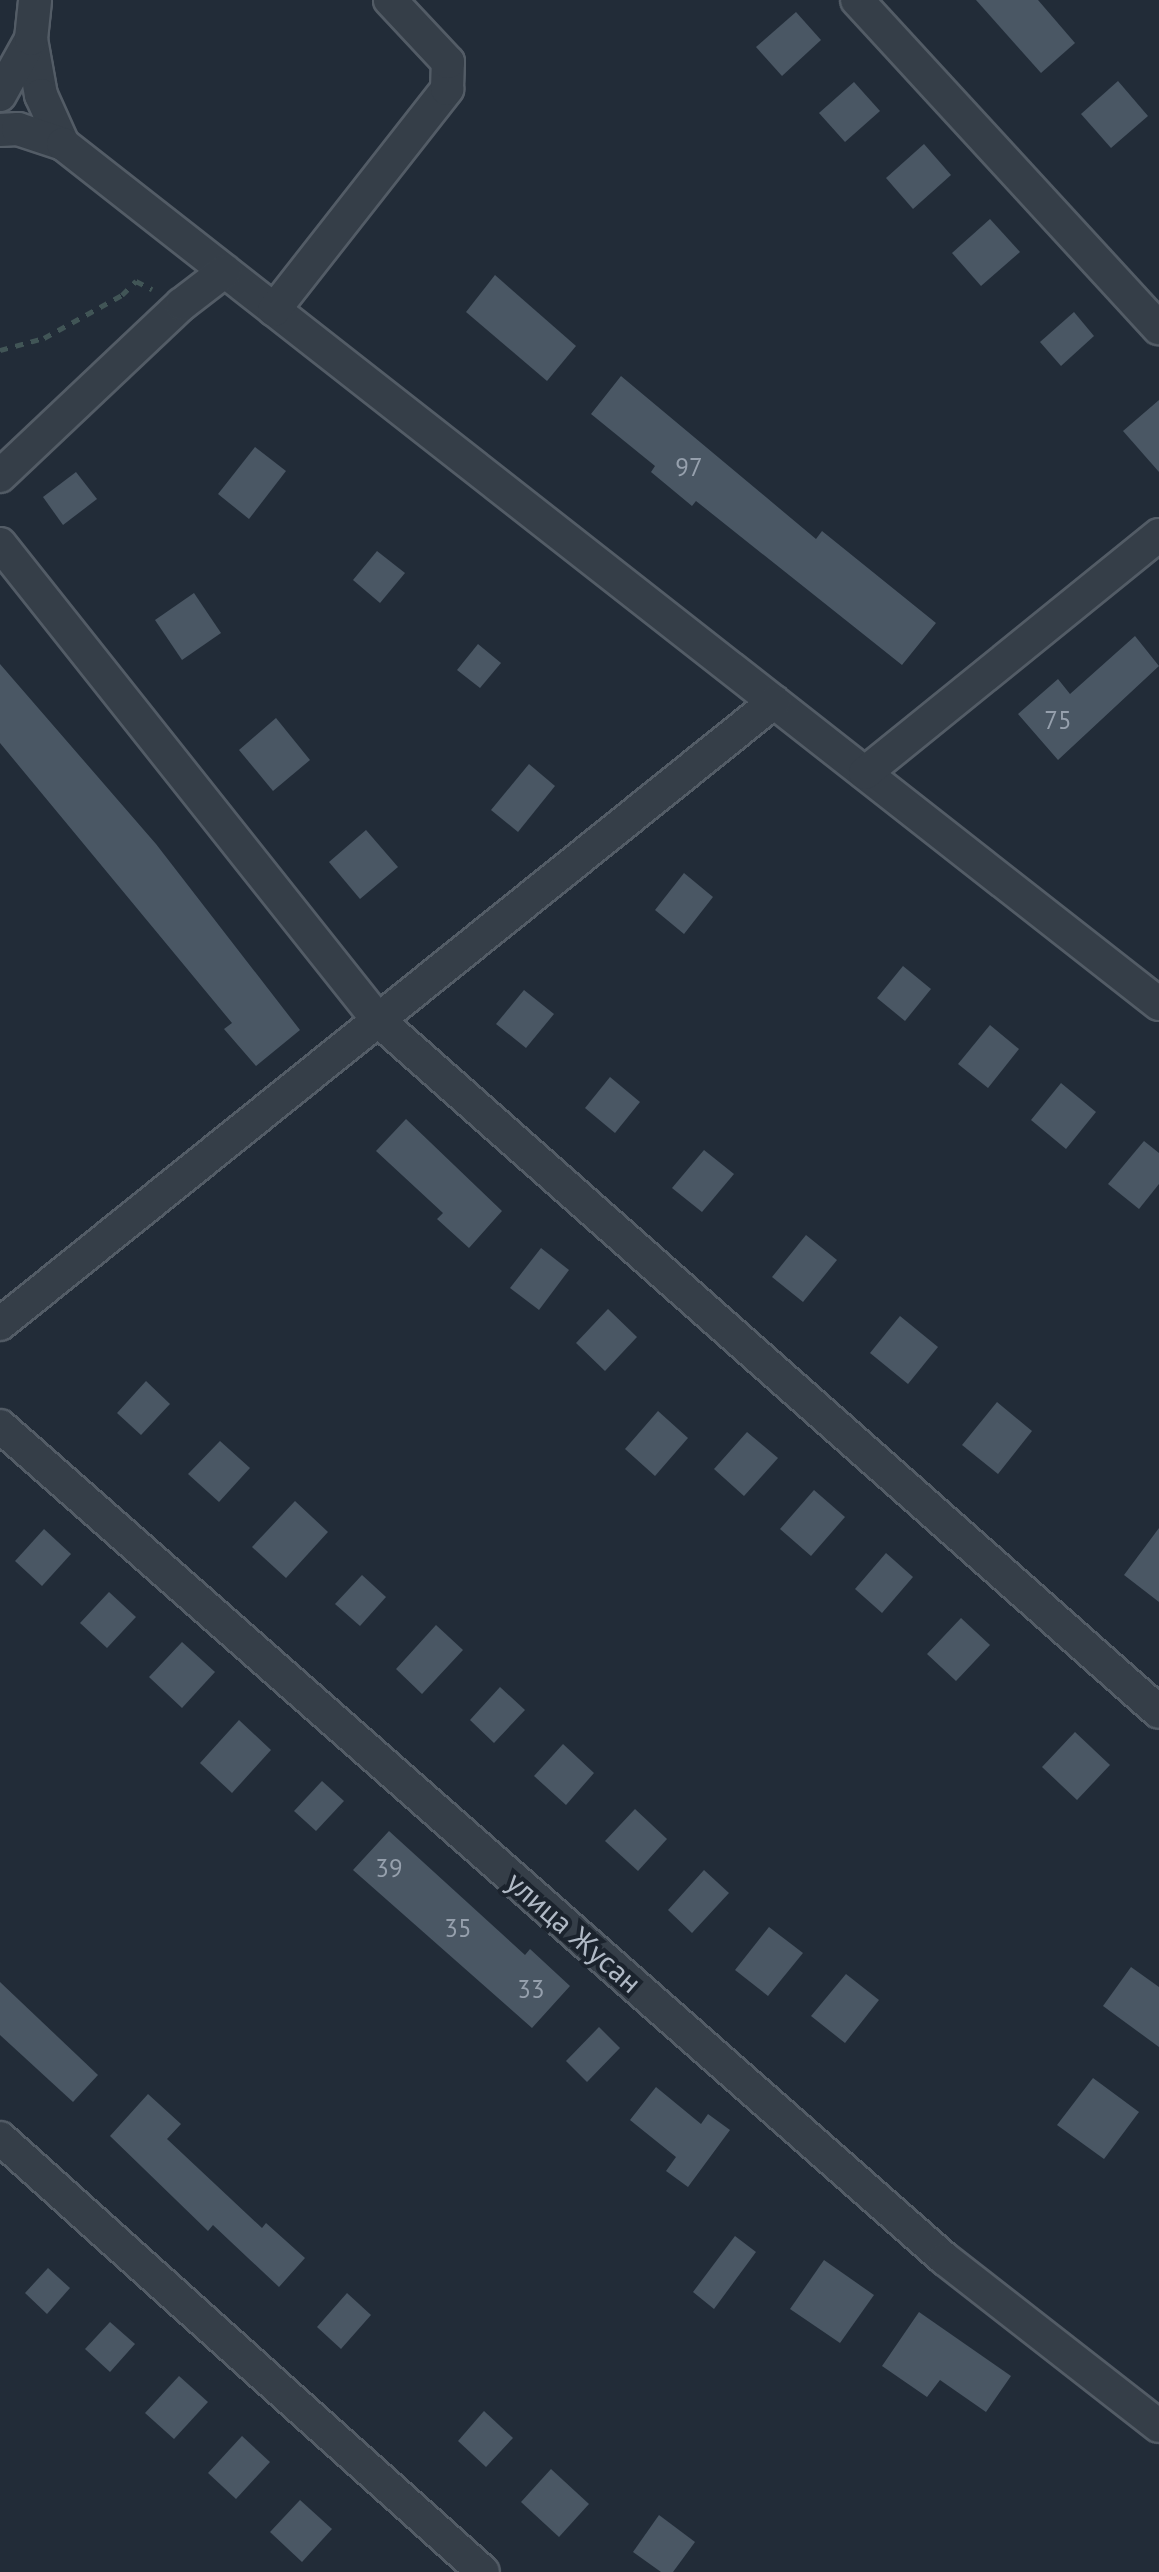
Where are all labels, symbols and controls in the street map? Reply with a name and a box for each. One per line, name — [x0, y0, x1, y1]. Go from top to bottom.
house number: 97 — [675, 452, 703, 482]
house number: 75 — [1044, 705, 1072, 735]
house number: 39 — [375, 1853, 403, 1883]
street label: улица Жусан — [499, 1864, 649, 2000]
house number: 35 — [444, 1913, 472, 1943]
house number: 33 — [517, 1974, 545, 2004]

